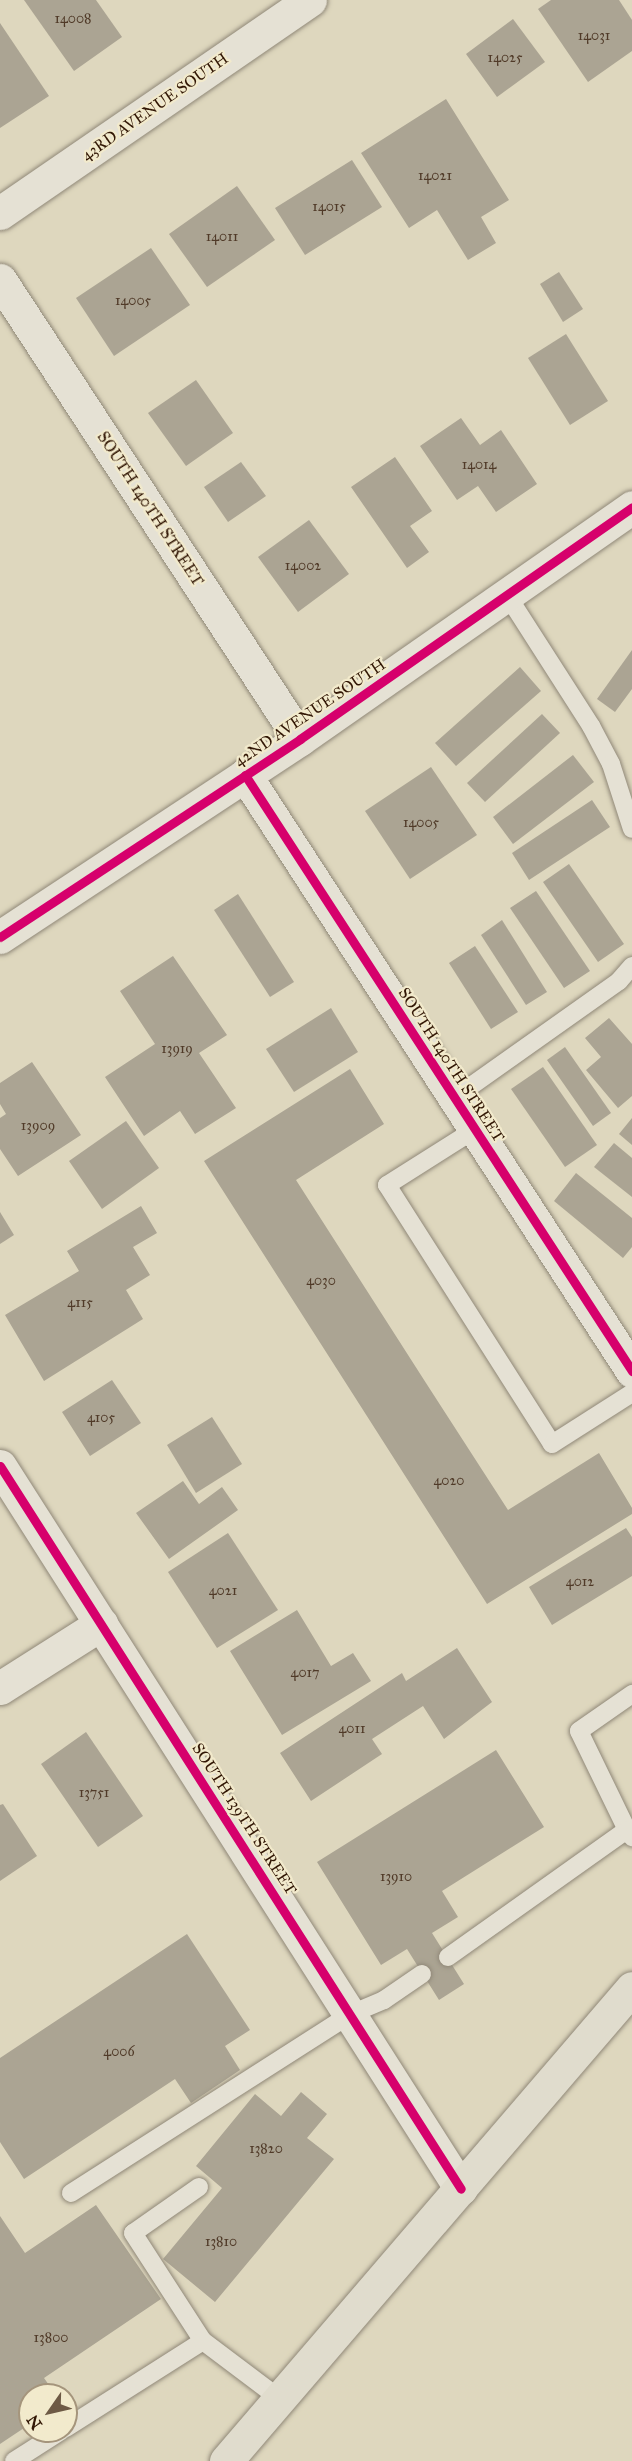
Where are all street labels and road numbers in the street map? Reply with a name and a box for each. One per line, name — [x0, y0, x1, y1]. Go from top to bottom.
street label: 43RD AVENUE SOUTH — [78, 49, 232, 165]
street label: SOUTH 140TH STREET — [93, 428, 207, 590]
street label: 42ND AVENUE SOUTH — [231, 655, 389, 771]
street label: SOUTH 140TH STREET — [394, 984, 508, 1146]
street label: SOUTH 139TH STREET — [188, 1740, 300, 1898]

